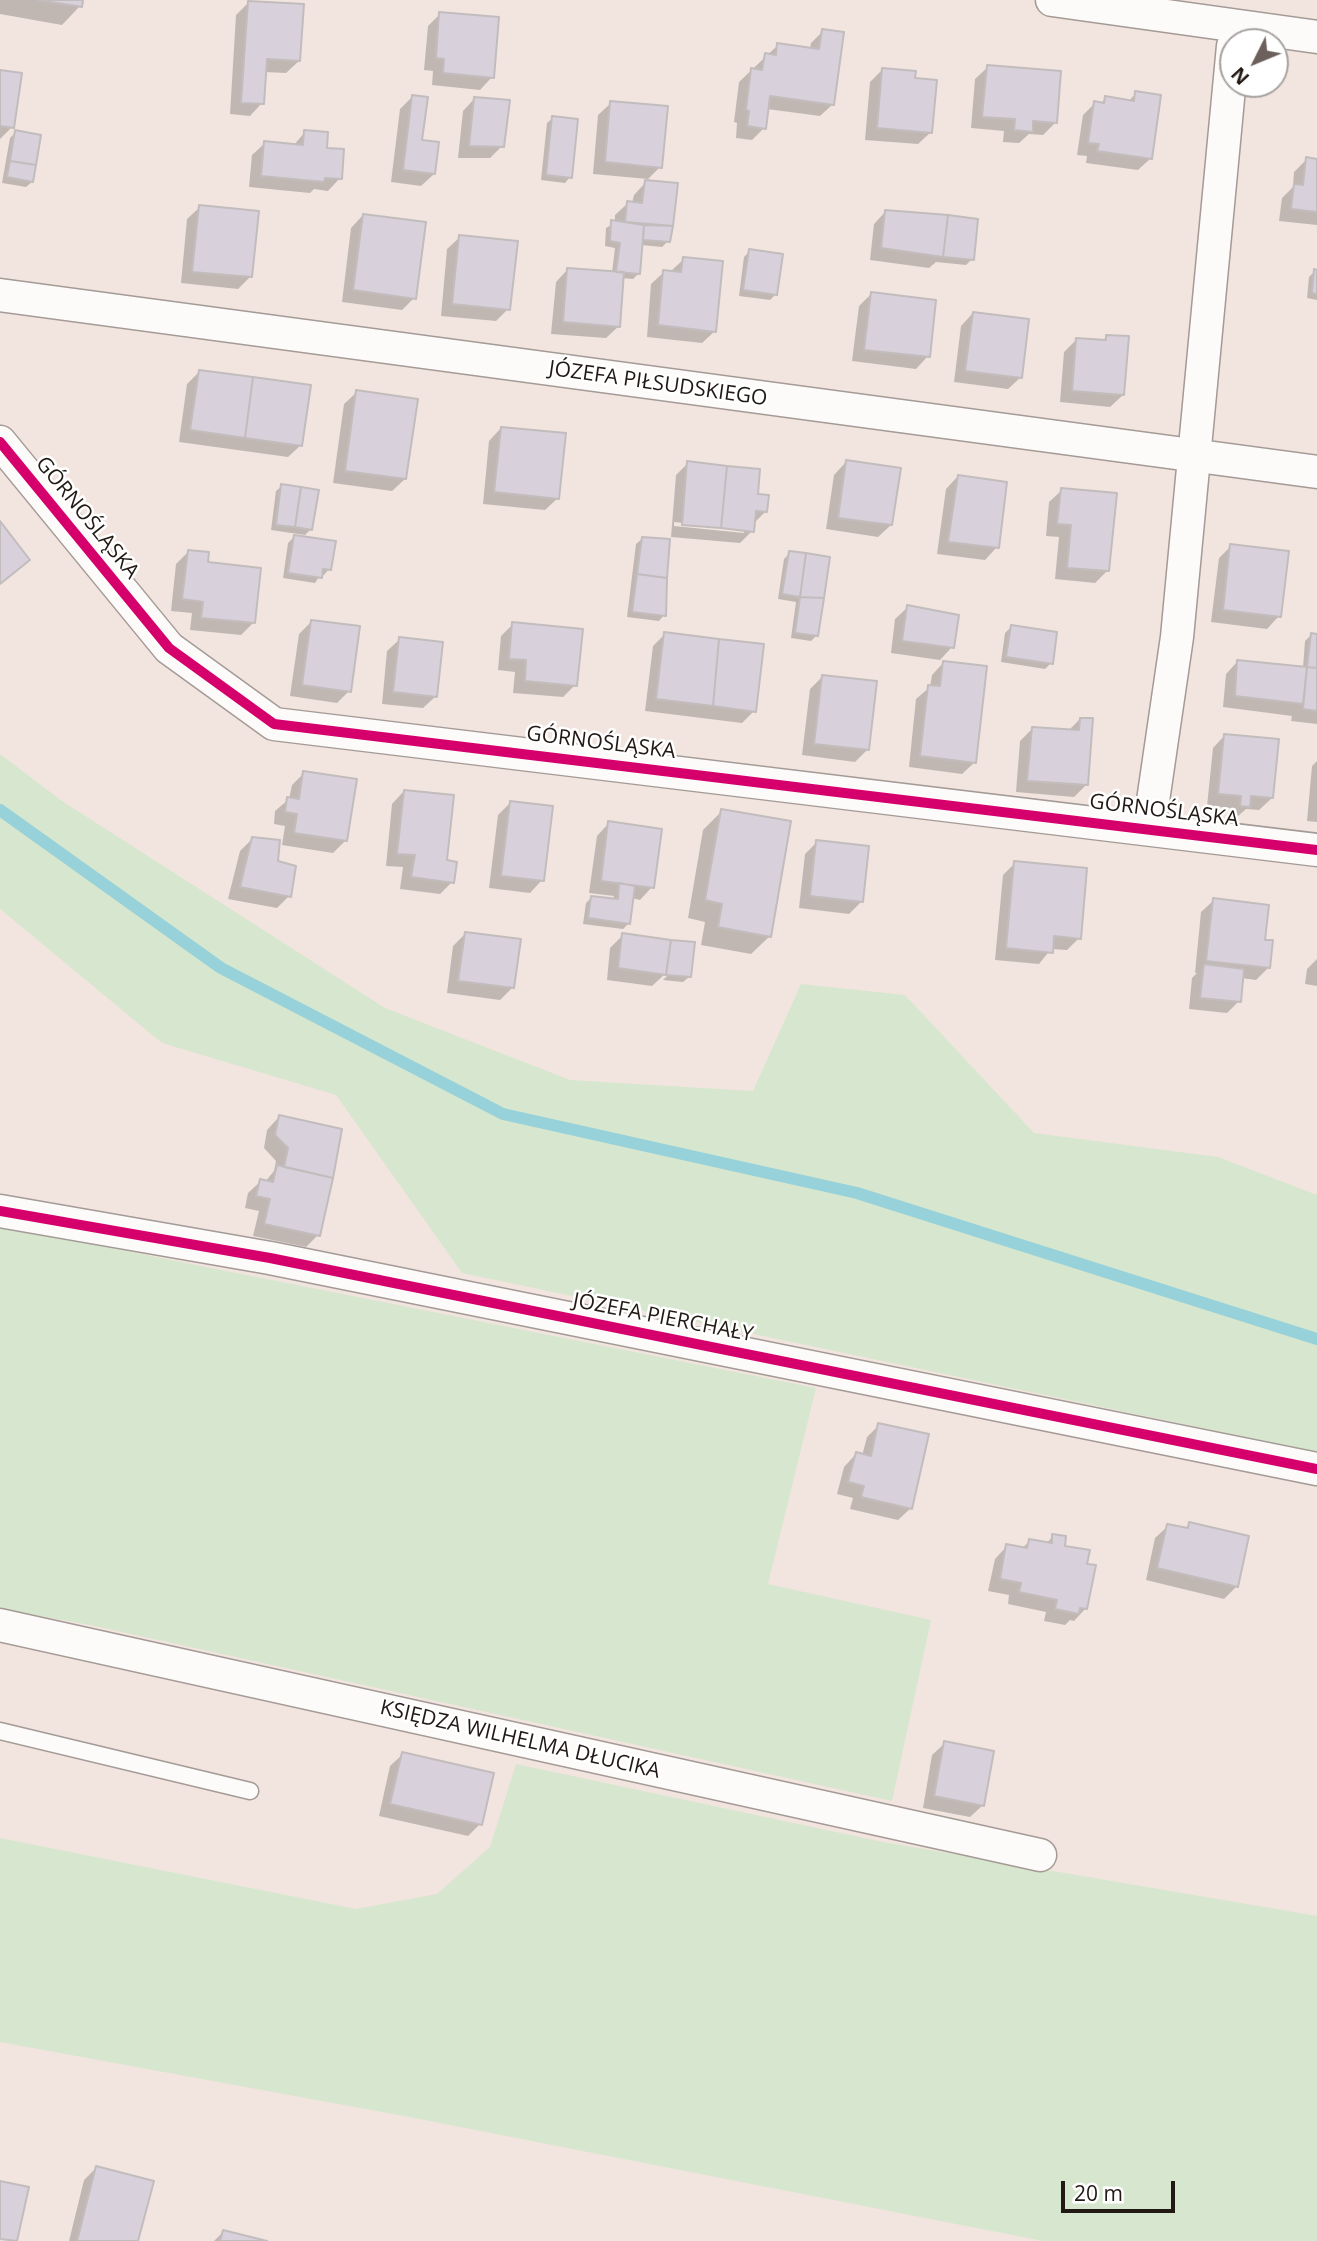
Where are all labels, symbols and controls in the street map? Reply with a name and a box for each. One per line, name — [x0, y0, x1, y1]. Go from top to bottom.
north arrow — [1219, 28, 1289, 98]
text: N — [1225, 61, 1255, 90]
street label: JÓZEFA PIŁSUDSKIEGO — [547, 356, 769, 412]
street label: GÓRNOŚLĄSKA — [30, 452, 144, 584]
street label: GÓRNOŚLĄSKA — [525, 721, 677, 765]
street label: GÓRNOŚLĄSKA — [1088, 789, 1240, 833]
street label: JÓZEFA PIERCHAŁY — [571, 1288, 755, 1348]
street label: KSIĘDZA WILHELMA DŁUCIKA — [378, 1695, 662, 1785]
scale bar — [1065, 2168, 1179, 2212]
text: 20 m — [1074, 2179, 1123, 2207]

